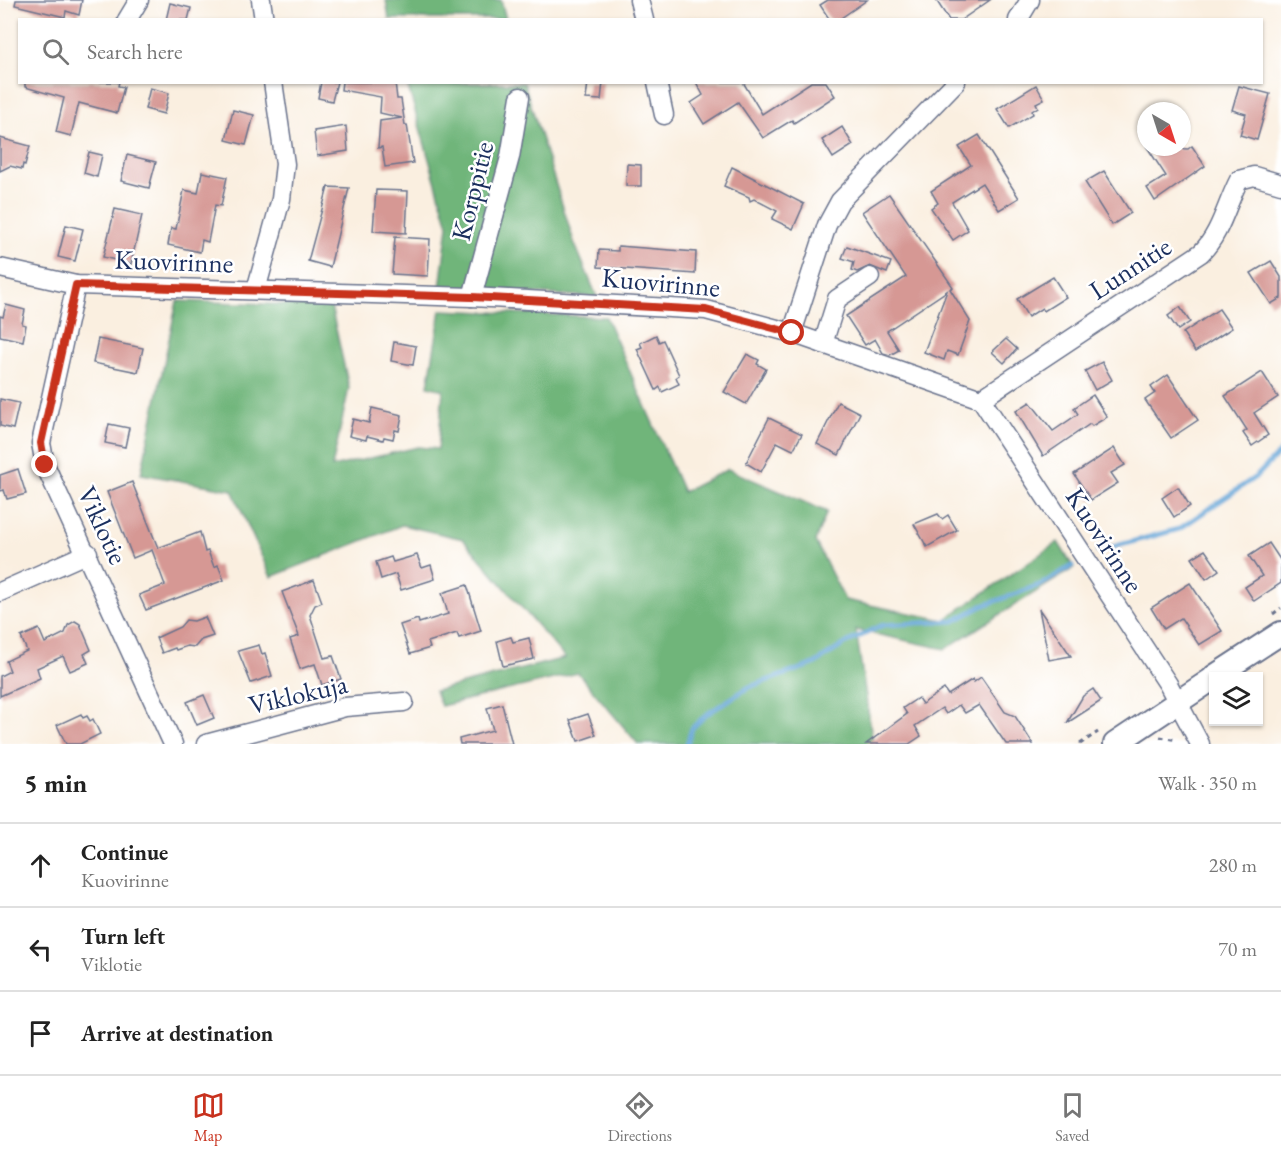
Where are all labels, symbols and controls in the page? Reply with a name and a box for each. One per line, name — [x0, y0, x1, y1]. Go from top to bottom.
search box — [18, 18, 1263, 84]
icon: search — [39, 35, 72, 68]
text: Search here — [87, 37, 182, 66]
north arrow — [1137, 102, 1191, 156]
street label: Korppitie — [443, 138, 501, 244]
street label: Lunnitie — [1082, 229, 1178, 307]
street label: Kuovirinne — [114, 241, 234, 281]
street label: Kuovirinne — [600, 259, 722, 305]
route start — [778, 319, 804, 345]
route end — [31, 451, 57, 477]
street label: Viklotie — [70, 480, 136, 570]
street label: Kuovirinne — [1058, 481, 1152, 599]
street label: Viklokuja — [245, 666, 351, 722]
map controls — [1209, 672, 1263, 726]
button: layers — [1209, 672, 1263, 726]
text: 5 min — [24, 766, 87, 800]
text: Walk · 350 m — [1158, 770, 1257, 796]
text: Continue — [81, 838, 168, 867]
icon: ahead — [24, 849, 57, 882]
text: 280 m — [1209, 852, 1257, 878]
text: Kuovirinne — [81, 867, 169, 893]
text: Turn left — [81, 922, 165, 951]
icon: left — [24, 933, 57, 966]
text: 70 m — [1218, 936, 1257, 962]
text: Viklotie — [81, 951, 142, 977]
icon: arrive — [24, 1017, 57, 1050]
text: Arrive at destination — [81, 1019, 273, 1048]
tab: Map — [192, 1089, 225, 1146]
tab: Directions — [608, 1089, 672, 1146]
tab: Saved — [1055, 1089, 1089, 1146]

